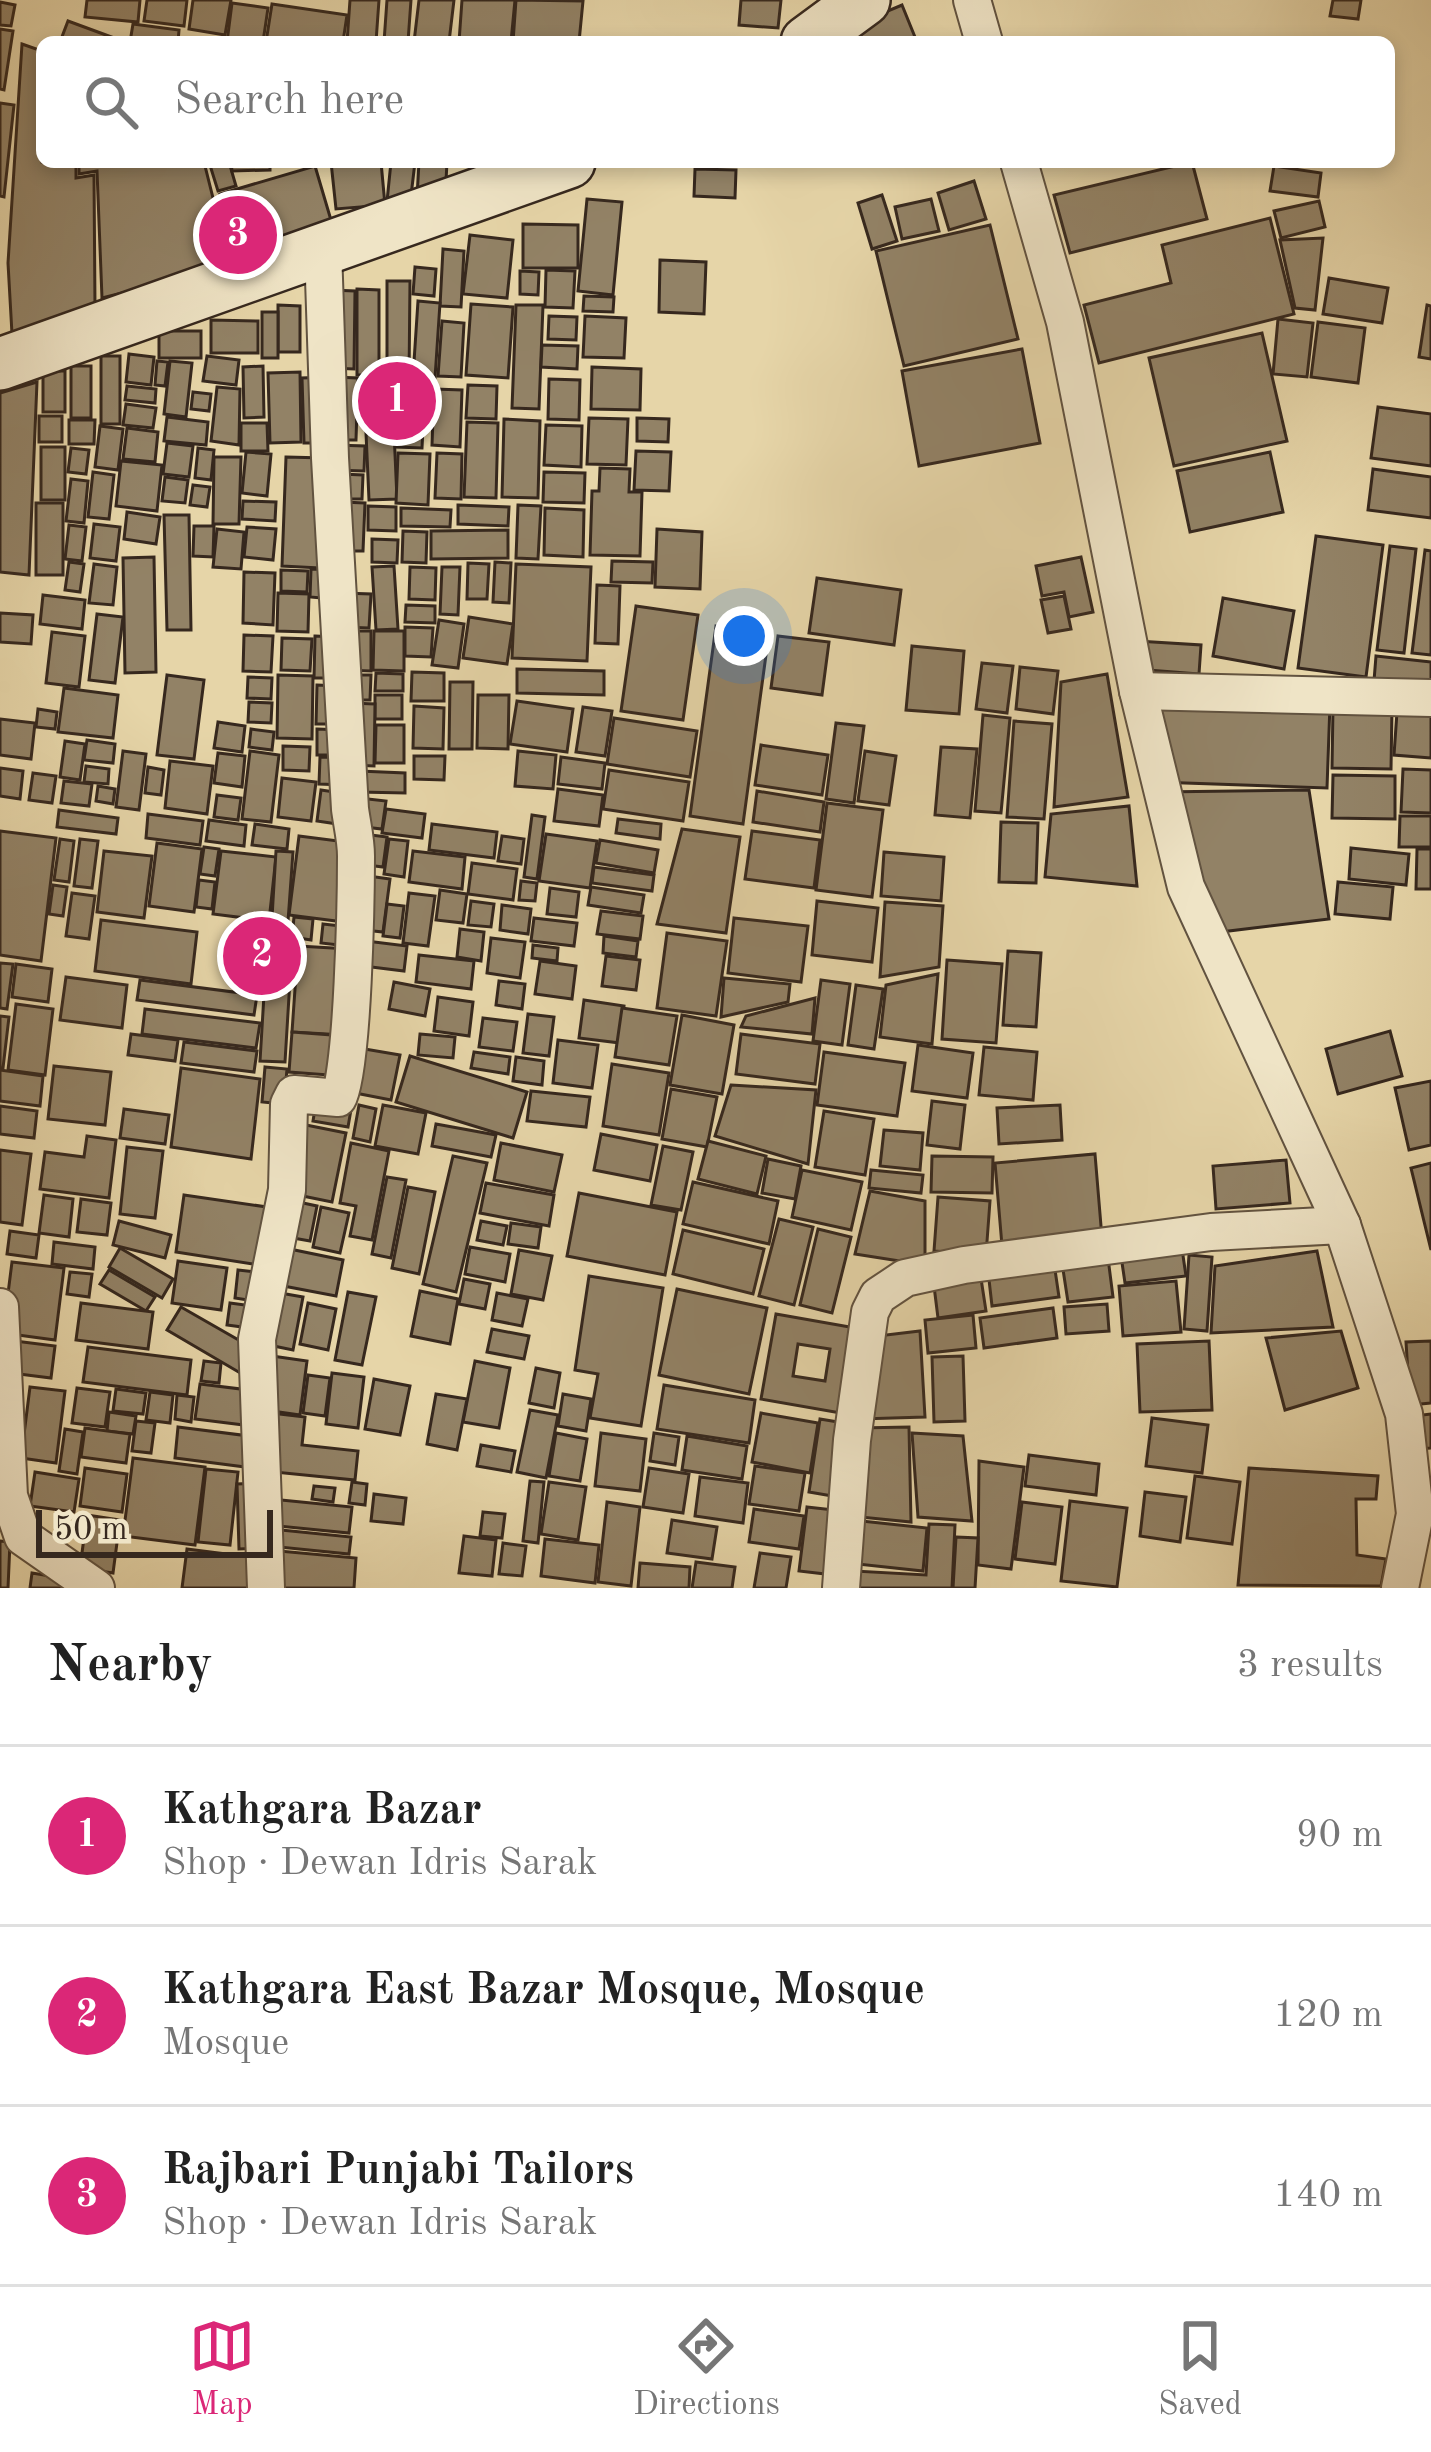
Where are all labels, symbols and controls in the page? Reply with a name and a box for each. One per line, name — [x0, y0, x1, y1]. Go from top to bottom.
search box — [36, 36, 1395, 168]
icon: search — [78, 69, 144, 135]
text: Search here — [174, 79, 404, 124]
pin: 3 — [199, 190, 277, 280]
pin: 1 — [358, 356, 436, 446]
your location — [714, 606, 774, 666]
pin: 2 — [223, 911, 301, 1001]
scale bar — [36, 1504, 273, 1557]
text: 50 m — [54, 1514, 128, 1547]
text: Nearby — [48, 1641, 213, 1692]
text: 3 results — [1237, 1646, 1383, 1685]
text: Kathgara Bazar — [162, 1789, 482, 1834]
text: 1 — [76, 1816, 98, 1855]
text: 90 m — [1296, 1816, 1383, 1855]
text: Shop · Dewan Idris Sarak — [162, 1844, 597, 1883]
text: Kathgara East Bazar Mosque, Mosque — [162, 1969, 925, 2014]
text: 2 — [76, 1996, 98, 2035]
text: 120 m — [1273, 1996, 1383, 2035]
text: Mosque — [162, 2024, 289, 2063]
text: Rajbari Punjabi Tailors — [162, 2149, 634, 2194]
text: 3 — [76, 2176, 98, 2215]
text: 140 m — [1273, 2176, 1383, 2215]
text: Shop · Dewan Idris Sarak — [162, 2204, 597, 2243]
tab: Map — [189, 2313, 255, 2426]
tab: Directions — [633, 2313, 780, 2426]
tab: Saved — [1158, 2313, 1242, 2426]

